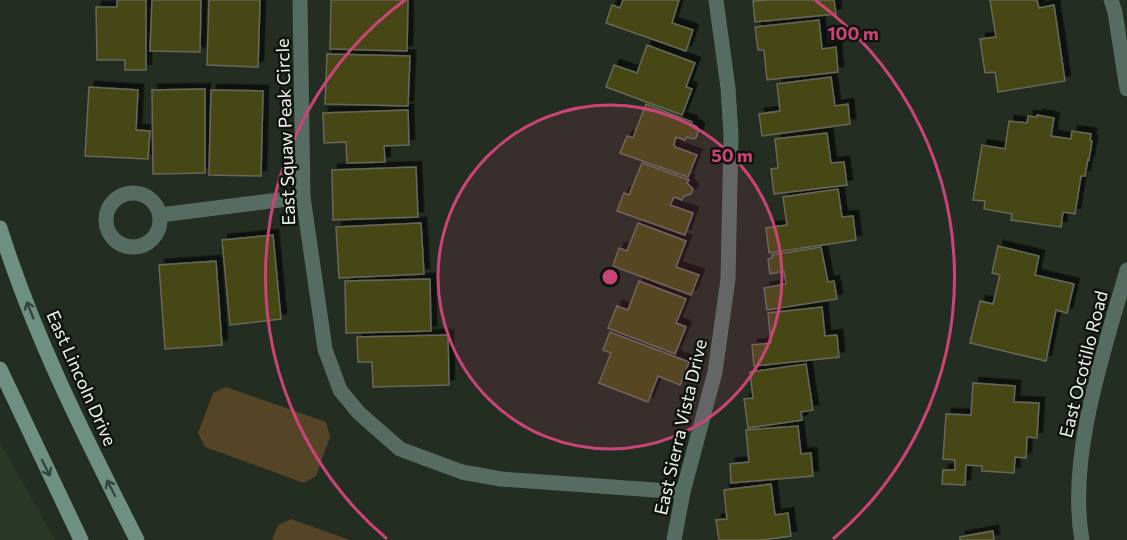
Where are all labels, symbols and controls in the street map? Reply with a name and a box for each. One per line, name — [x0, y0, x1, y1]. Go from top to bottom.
text: 100 m — [827, 22, 879, 44]
street label: East Squaw Peak Circle — [271, 38, 299, 226]
text: 50 m — [711, 144, 753, 166]
centre of rings — [600, 267, 620, 287]
street label: East Ocotillo Road — [1054, 288, 1112, 440]
one-way arrow — [24, 301, 35, 320]
street label: East Lincoln Drive — [42, 307, 122, 449]
street label: East Sierra Vista Drive — [649, 337, 711, 517]
one-way arrow — [41, 458, 53, 476]
one-way arrow — [104, 479, 116, 497]

